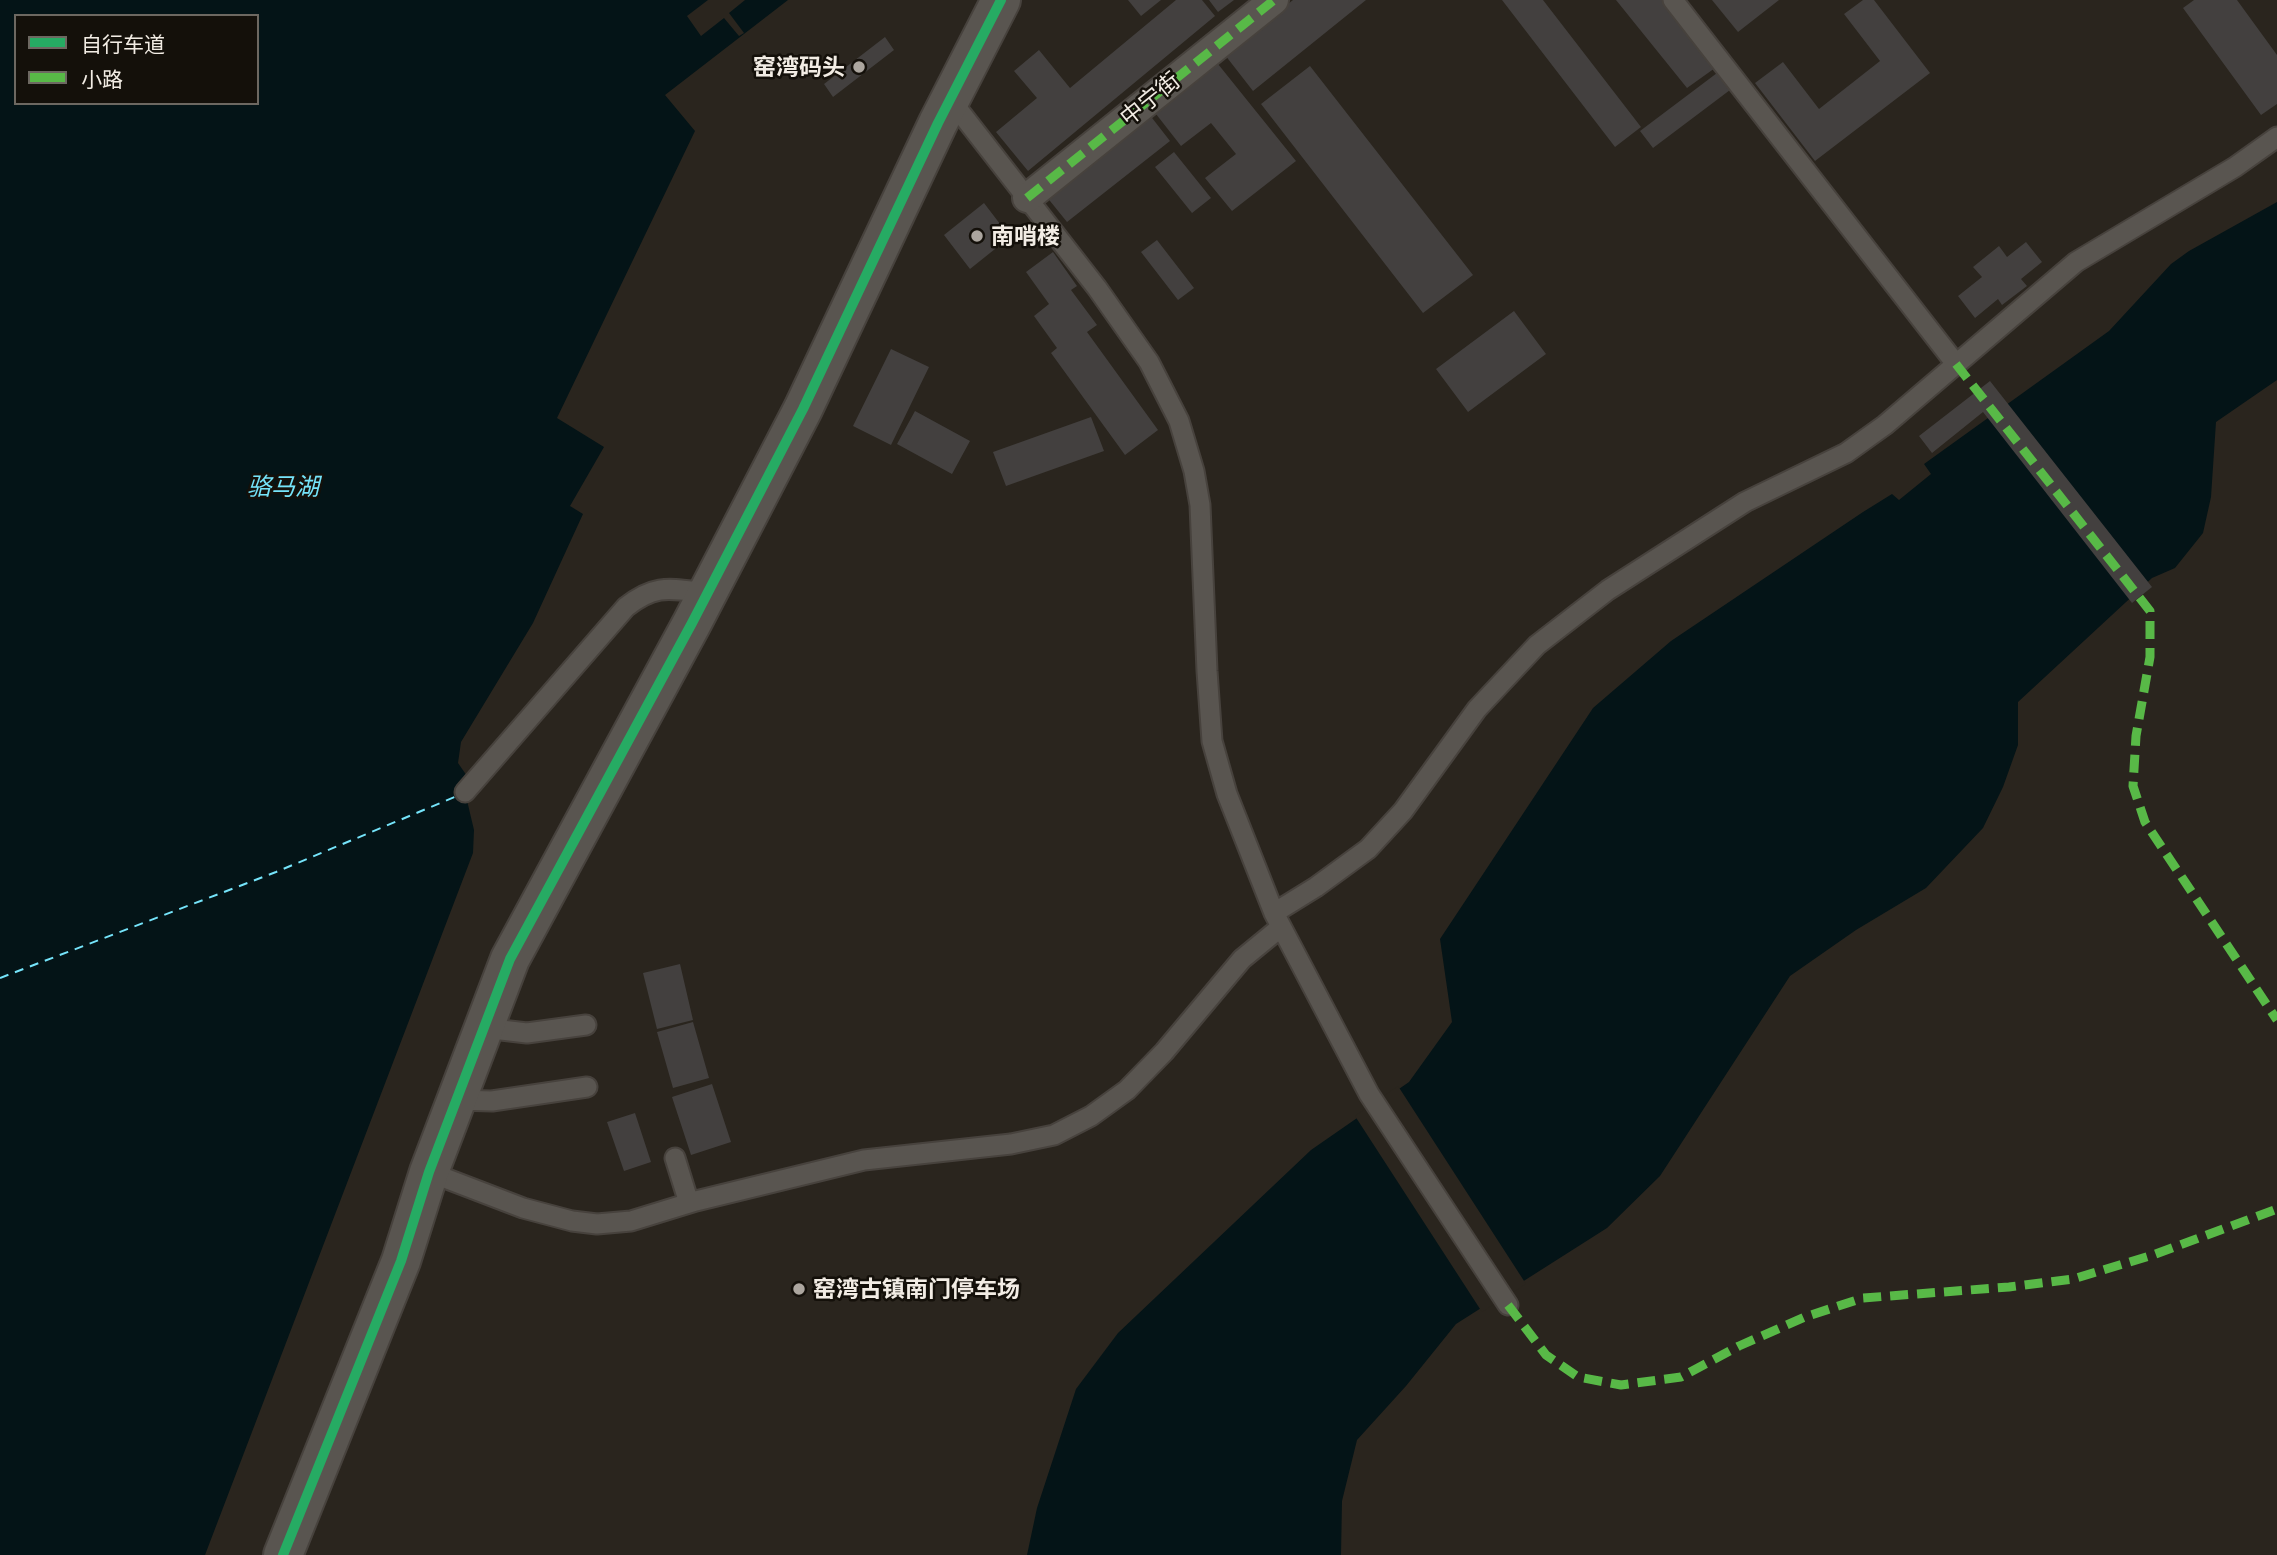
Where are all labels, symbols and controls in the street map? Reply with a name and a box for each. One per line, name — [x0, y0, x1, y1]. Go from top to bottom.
legend — [14, 14, 259, 105]
text: 自行车道 — [81, 31, 165, 56]
place label: 窑湾码头 — [753, 53, 845, 81]
marker: 窑湾码头 — [851, 59, 867, 75]
text: 小路 — [81, 66, 123, 91]
street label: 中宁街 — [1115, 67, 1185, 131]
place label: 南哨楼 — [991, 222, 1060, 250]
marker: 南哨楼 — [969, 228, 985, 244]
water label: 骆马湖 — [247, 473, 319, 501]
place label: 窑湾古镇南门停车场 — [813, 1275, 1020, 1303]
marker: 窑湾古镇南门停车场 — [791, 1281, 807, 1297]

